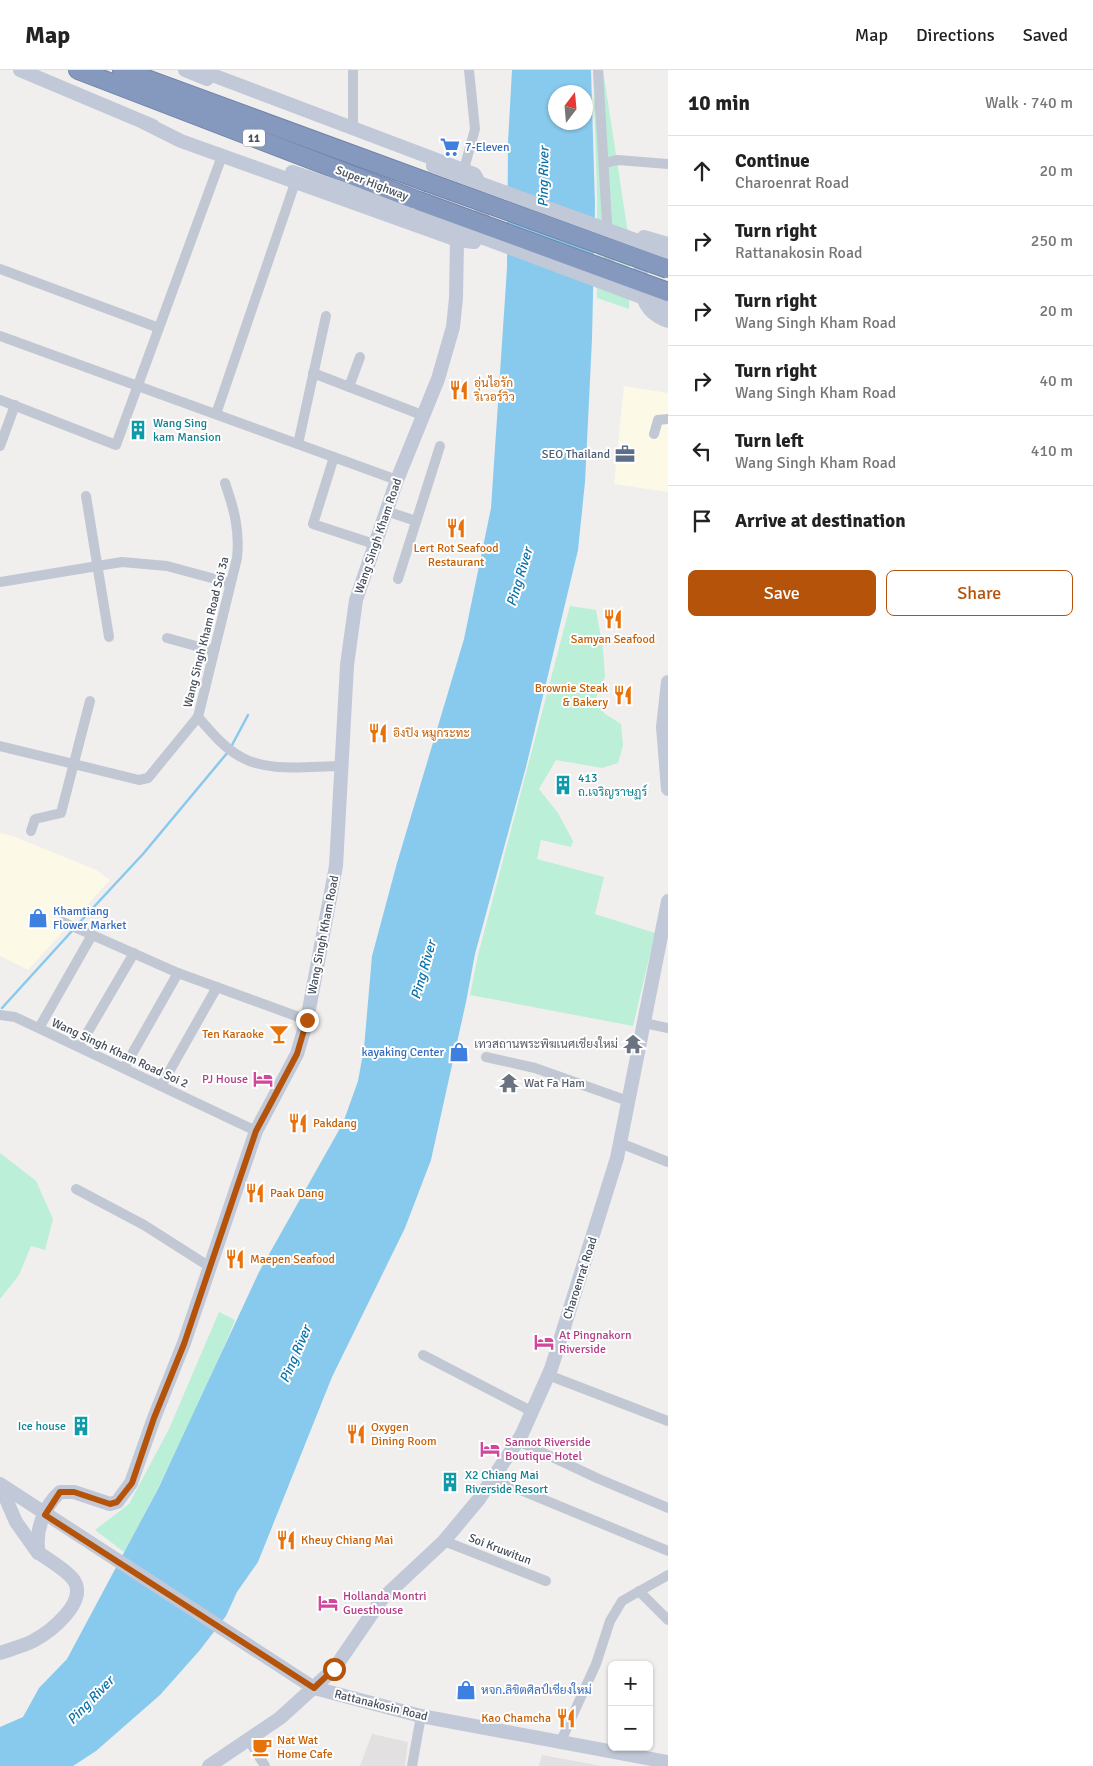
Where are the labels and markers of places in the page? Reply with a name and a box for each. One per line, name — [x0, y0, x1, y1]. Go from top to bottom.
supermarket icon: 7-Eleven — [439, 136, 461, 158]
place label: 7-Eleven — [465, 140, 510, 155]
place label: อุ่นไอรัก ริเวอร์วิว — [473, 375, 515, 405]
restaurant icon: อุ่นไอรัก ริเวอร์วิว — [448, 379, 470, 401]
place label: Wang Sing kam Mansion — [153, 416, 221, 445]
building icon: Wang Sing kam Mansion — [127, 419, 149, 441]
office icon: SEO Thailand — [614, 443, 636, 465]
place label: SEO Thailand — [542, 447, 610, 462]
restaurant icon: Lert Rot Seafood Restaurant — [445, 517, 467, 539]
place label: Lert Rot Seafood Restaurant — [414, 541, 499, 570]
restaurant icon: Samyan Seafood — [602, 608, 624, 630]
place label: Samyan Seafood — [571, 632, 655, 647]
place label: Brownie Steak & Bakery — [535, 681, 608, 710]
restaurant icon: Brownie Steak & Bakery — [612, 684, 634, 706]
restaurant icon: อิงปิง หมูกระทะ — [367, 722, 389, 744]
place label: อิงปิง หมูกระทะ — [393, 726, 470, 741]
place label: 413 ถ.เจริญราษฏร์ — [578, 771, 647, 800]
building icon: 413 ถ.เจริญราษฏร์ — [552, 774, 574, 796]
place label: Khamtiang Flower Market — [53, 904, 127, 933]
shop icon: Khamtiang Flower Market — [27, 907, 49, 929]
bar icon: Ten Karaoke — [268, 1023, 290, 1045]
place label: Ten Karaoke — [202, 1027, 264, 1042]
temple icon: เทวสถานพระพิฆเนศเชียงใหม่ — [622, 1033, 644, 1055]
place label: เทวสถานพระพิฆเนศเชียงใหม่ — [474, 1036, 618, 1052]
shop icon: kayaking Center — [448, 1041, 470, 1063]
place label: kayaking Center — [362, 1045, 445, 1060]
hotel icon: PJ House — [252, 1068, 274, 1090]
place label: PJ House — [202, 1072, 248, 1087]
temple icon: Wat Fa Ham — [498, 1072, 520, 1094]
place label: Wat Fa Ham — [524, 1076, 585, 1091]
restaurant icon: Pakdang — [287, 1112, 309, 1134]
place label: Pakdang — [313, 1116, 357, 1131]
restaurant icon: Paak Dang — [244, 1182, 266, 1204]
place label: Paak Dang — [270, 1186, 324, 1201]
restaurant icon: Maepen Seafood — [224, 1248, 246, 1270]
place label: Maepen Seafood — [250, 1252, 335, 1267]
place label: At Pingnakorn Riverside — [559, 1328, 632, 1357]
hotel icon: At Pingnakorn Riverside — [533, 1331, 555, 1353]
building icon: Ice house — [70, 1415, 92, 1437]
place label: Ice house — [18, 1419, 66, 1434]
place label: Oxygen Dining Room — [371, 1420, 436, 1449]
restaurant icon: Oxygen Dining Room — [345, 1423, 367, 1445]
place label: Sannot Riverside Boutique Hotel — [505, 1435, 591, 1464]
hotel icon: Sannot Riverside Boutique Hotel — [479, 1438, 501, 1460]
place label: X2 Chiang Mai Riverside Resort — [465, 1468, 548, 1497]
building icon: X2 Chiang Mai Riverside Resort — [439, 1471, 461, 1493]
restaurant icon: Kheuy Chiang Mai — [275, 1529, 297, 1551]
place label: Kheuy Chiang Mai — [301, 1533, 393, 1548]
place label: Hollanda Montri Guesthouse — [343, 1589, 427, 1618]
hotel icon: Hollanda Montri Guesthouse — [317, 1592, 339, 1614]
shop icon: หจก.ลิขิตศิลป์เชียงใหม่ — [455, 1679, 477, 1701]
place label: หจก.ลิขิตศิลป์เชียงใหม่ — [481, 1682, 592, 1698]
restaurant icon: Kao Chamcha — [555, 1707, 577, 1729]
place label: Kao Chamcha — [481, 1711, 551, 1726]
place label: Nat Wat Home Cafe — [277, 1733, 333, 1762]
cafe icon: Nat Wat Home Cafe — [251, 1736, 273, 1758]

